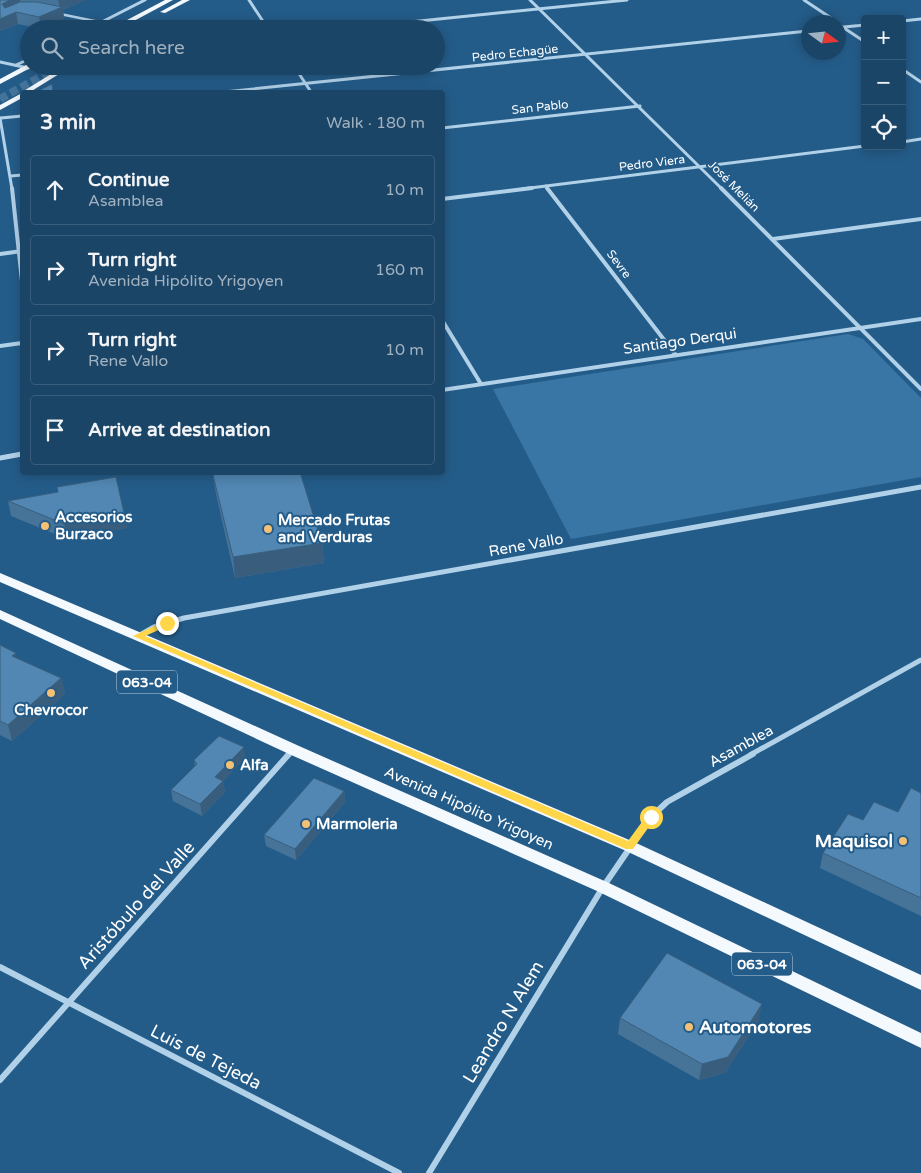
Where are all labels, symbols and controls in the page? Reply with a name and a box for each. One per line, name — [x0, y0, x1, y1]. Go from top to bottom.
north arrow — [801, 15, 846, 60]
map controls — [861, 15, 906, 150]
button: + — [861, 15, 906, 60]
search box — [20, 20, 445, 75]
icon: search — [38, 34, 66, 62]
text: Search here — [78, 37, 185, 59]
street label: Pedro Echagüe — [471, 41, 559, 64]
button: − — [861, 60, 906, 105]
street label: San Pablo — [511, 97, 569, 117]
button: locate — [861, 105, 906, 150]
text: 3 min — [40, 110, 96, 135]
text: Walk · 180 m — [326, 113, 425, 133]
street label: Pedro Viera — [618, 152, 686, 174]
street label: José Melián — [705, 157, 763, 215]
text: Continue — [88, 169, 170, 191]
icon: ahead — [41, 176, 69, 204]
text: 10 m — [385, 180, 424, 200]
text: Asamblea — [88, 191, 163, 211]
street label: Sevre — [604, 247, 634, 281]
text: Turn right — [88, 249, 176, 271]
icon: right — [41, 256, 69, 284]
text: 160 m — [375, 260, 424, 280]
text: Avenida Hipólito Yrigoyen — [88, 271, 284, 291]
street label: Santiago Derqui — [622, 324, 738, 358]
text: Turn right — [88, 329, 176, 351]
icon: right — [41, 336, 69, 364]
text: 10 m — [385, 340, 424, 360]
text: Rene Vallo — [88, 351, 168, 371]
icon: arrive — [41, 416, 69, 444]
text: Arrive at destination — [88, 419, 271, 441]
place label: Accesorios Burzaco — [55, 508, 133, 543]
place label: Mercado Frutas and Verduras — [278, 511, 390, 546]
marker: Accesorios Burzaco — [39, 520, 51, 532]
marker: Mercado Frutas and Verduras — [262, 523, 274, 535]
street label: Rene Vallo — [487, 530, 565, 560]
route end — [156, 612, 179, 635]
road number: 063-04 — [117, 670, 177, 694]
marker: Chevrocor — [45, 687, 57, 699]
place label: Chevrocor — [14, 701, 88, 719]
street label: Asamblea — [706, 721, 776, 771]
place label: Alfa — [240, 756, 269, 774]
marker: Alfa — [224, 759, 236, 771]
street label: Avenida Hipólito Yrigoyen — [382, 762, 556, 854]
route start — [640, 806, 663, 829]
place label: Marmoleria — [316, 815, 398, 833]
marker: Marmoleria — [300, 818, 312, 830]
place label: Maquisol — [815, 830, 893, 852]
marker: Maquisol — [897, 835, 909, 847]
street label: Aristóbulo del Valle — [73, 836, 199, 974]
road number: 063-04 — [732, 952, 792, 976]
street label: Leandro N Alem — [458, 957, 548, 1087]
place label: Automotores — [699, 1016, 812, 1038]
street label: Luis de Tejeda — [147, 1020, 265, 1094]
marker: Automotores — [683, 1021, 695, 1033]

